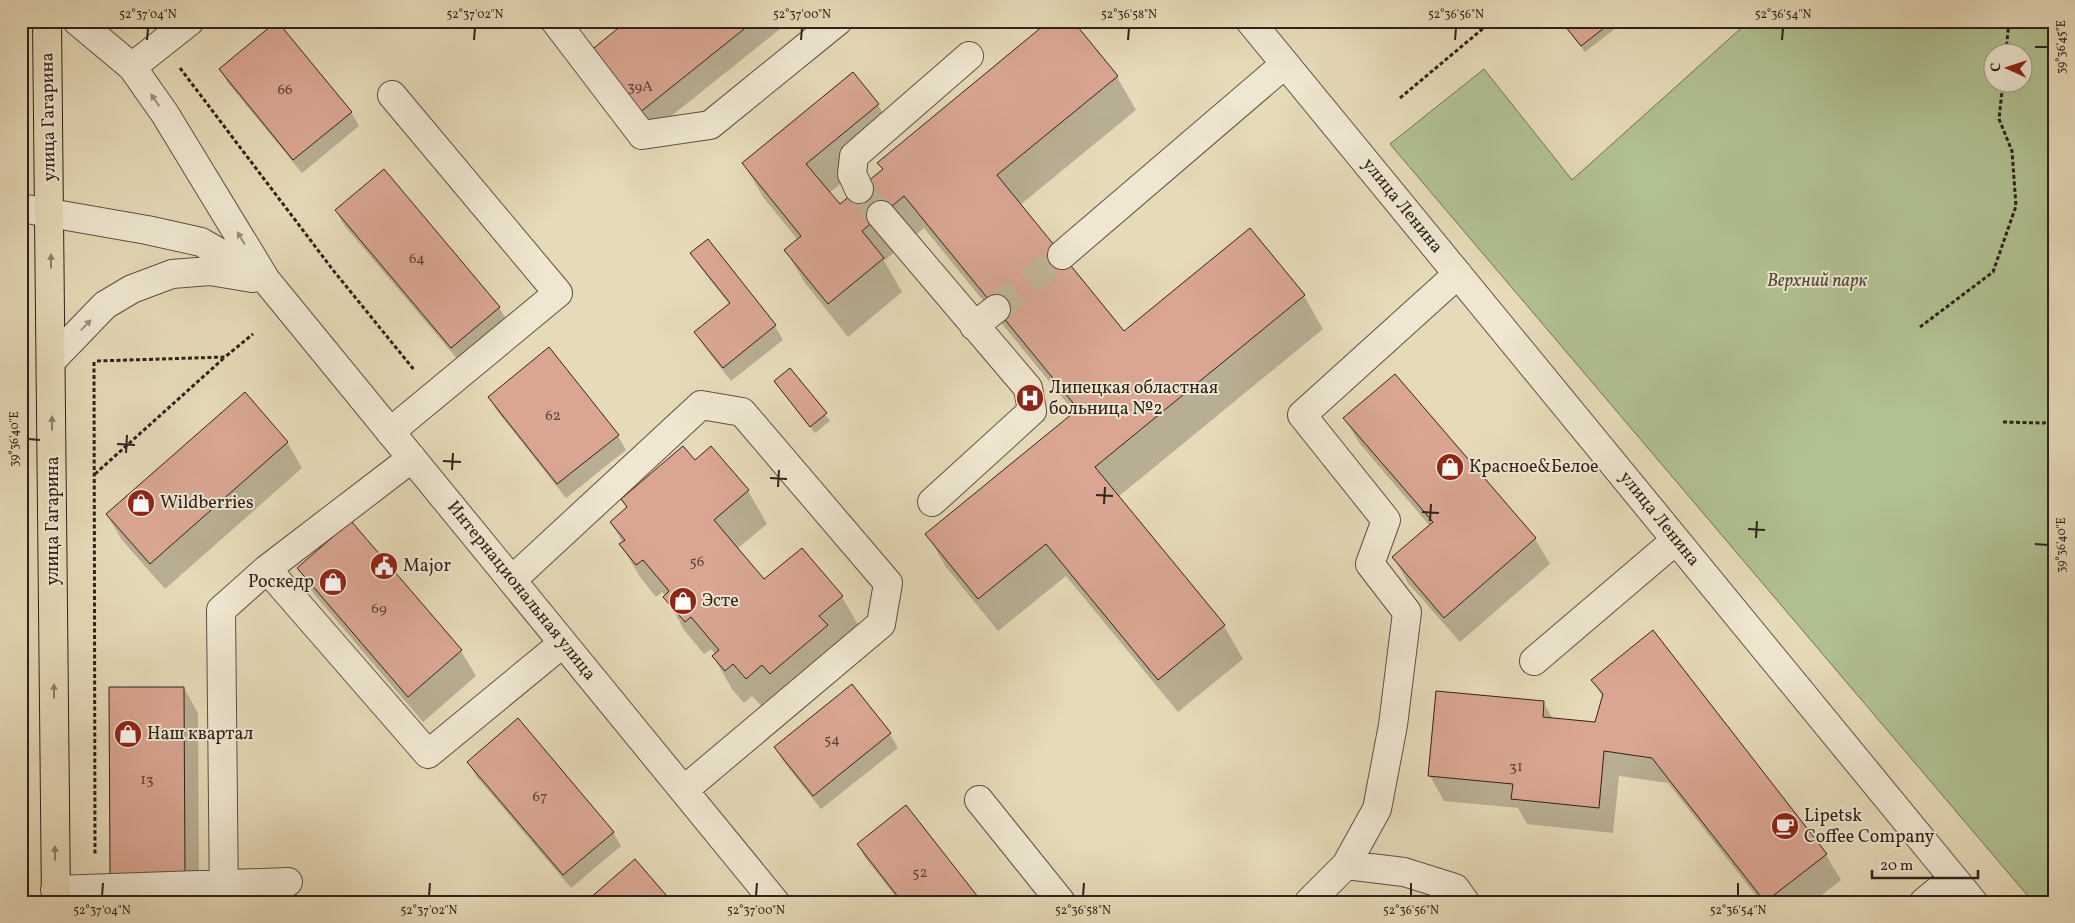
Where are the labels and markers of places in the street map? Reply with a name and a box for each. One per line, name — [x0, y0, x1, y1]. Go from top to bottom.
place label: Липецкая областная больница №2 — [1049, 376, 1218, 422]
hospital icon: Липецкая областная больница №2 — [1015, 383, 1045, 413]
shop icon: Красное&Белое — [1435, 452, 1465, 482]
place label: Красное&Белое — [1469, 455, 1599, 480]
shop icon: Wildberries — [126, 488, 156, 518]
place label: Wildberries — [160, 491, 254, 516]
public building icon: Major — [369, 551, 399, 581]
place label: Major — [403, 554, 451, 579]
shop icon: Роскедр — [318, 567, 348, 597]
place label: Роскедр — [248, 570, 314, 595]
shop icon: Эсте — [668, 586, 698, 616]
place label: Эсте — [702, 589, 739, 614]
shop icon: Наш квартал — [113, 719, 143, 749]
place label: Наш квартал — [147, 722, 253, 747]
place label: Lipetsk Coffee Company — [1804, 804, 1935, 850]
cafe icon: Lipetsk Coffee Company — [1770, 811, 1800, 841]

